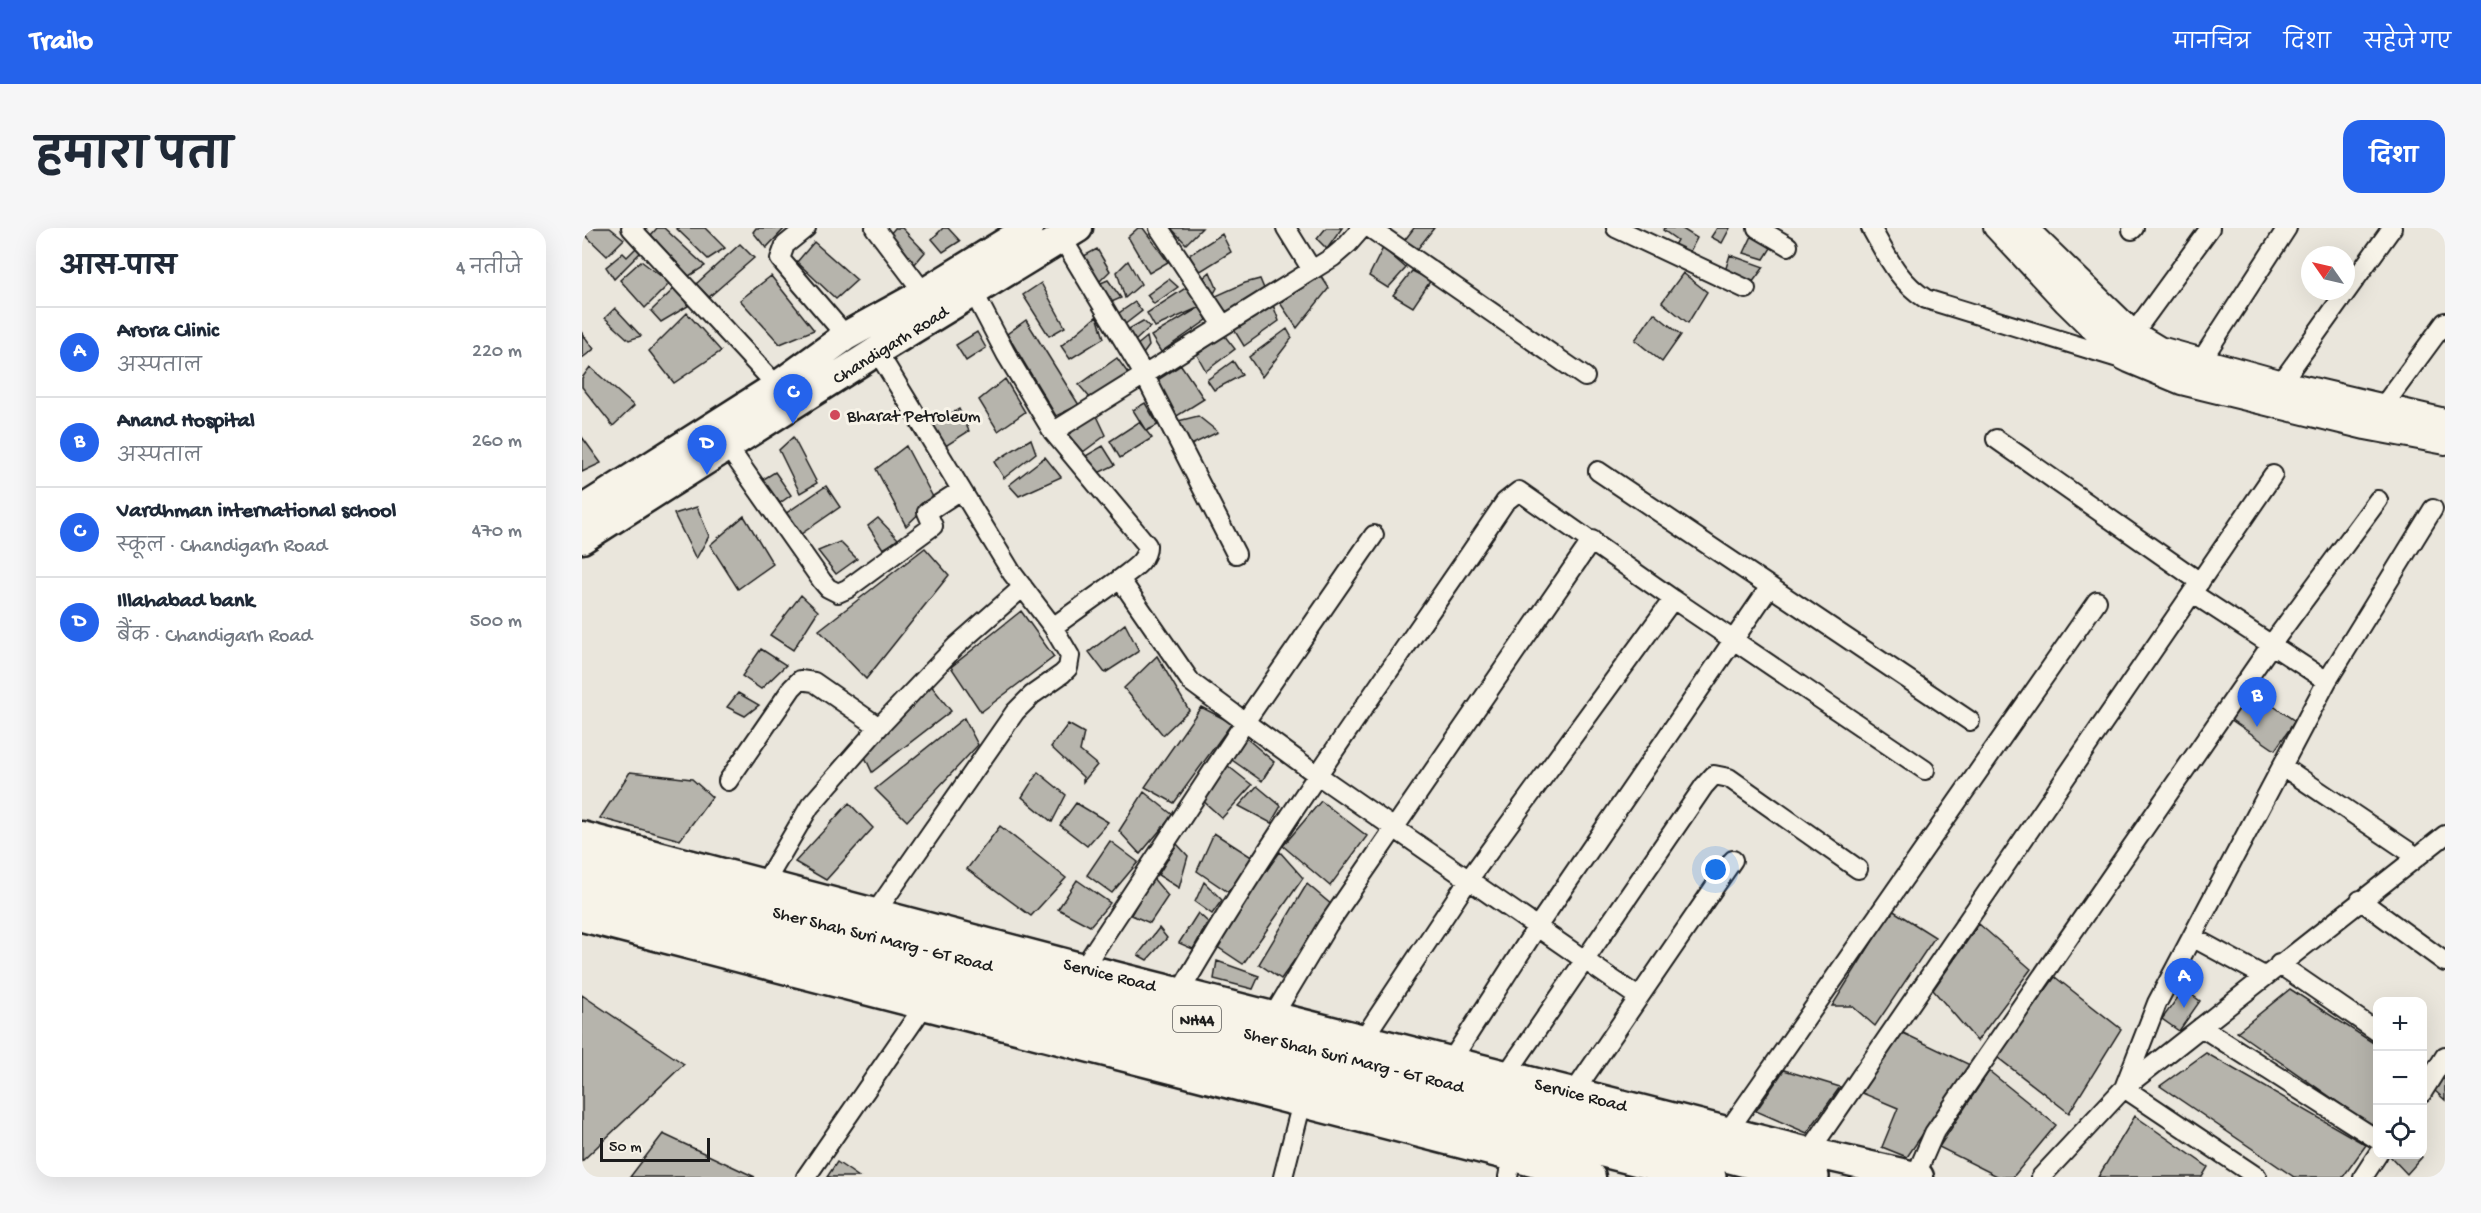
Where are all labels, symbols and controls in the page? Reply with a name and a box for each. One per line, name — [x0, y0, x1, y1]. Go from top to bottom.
text: Trailo — [30, 26, 93, 59]
text: मानचित्र — [2174, 32, 2251, 57]
text: दिशा — [2284, 32, 2331, 57]
text: सहेजे गए — [2364, 32, 2451, 57]
button: दिशा — [2343, 120, 2445, 193]
text: हमारा पता — [36, 135, 233, 184]
north arrow — [2301, 246, 2355, 300]
text: आस-पास — [60, 254, 177, 285]
text: 4 नतीजे — [456, 258, 522, 281]
street label: Chandigarh Road — [830, 301, 954, 390]
text: Arora Clinic — [117, 319, 219, 345]
text: A — [74, 341, 85, 364]
text: 220 m — [472, 341, 522, 364]
text: अस्पताल — [117, 356, 202, 379]
pin: C — [774, 374, 812, 424]
place label: Bharat Petroleum — [846, 407, 981, 428]
marker: Bharat Petroleum — [828, 408, 842, 422]
text: Anand Hospital — [117, 409, 255, 435]
pin: D — [688, 426, 726, 475]
text: B — [74, 431, 85, 454]
text: 260 m — [472, 431, 522, 454]
text: अस्पताल — [117, 446, 202, 469]
text: Vardhman international school — [117, 499, 396, 525]
text: C — [74, 521, 85, 544]
text: 470 m — [472, 521, 522, 544]
text: स्कूल · Chandigarh Road — [117, 536, 327, 559]
text: Illahabad bank — [117, 589, 254, 615]
text: D — [73, 611, 86, 634]
text: 500 m — [470, 611, 522, 634]
text: बैंक · Chandigarh Road — [117, 626, 312, 649]
pin: B — [2238, 678, 2276, 727]
your location — [1701, 855, 1730, 884]
street label: Sher Shah Suri Marg - GT Road — [770, 903, 996, 978]
street label: Service Road — [1061, 955, 1159, 998]
pin: A — [2164, 958, 2204, 1008]
map controls — [2373, 997, 2427, 1159]
button: + — [2373, 997, 2427, 1051]
road number: NH44 — [1173, 1006, 1221, 1032]
street label: Sher Shah Suri Marg - GT Road — [1241, 1024, 1467, 1099]
button: − — [2373, 1051, 2427, 1105]
street label: Service Road — [1532, 1075, 1630, 1118]
button: locate — [2373, 1105, 2427, 1159]
scale bar — [600, 1135, 710, 1162]
text: 50 m — [609, 1139, 642, 1158]

